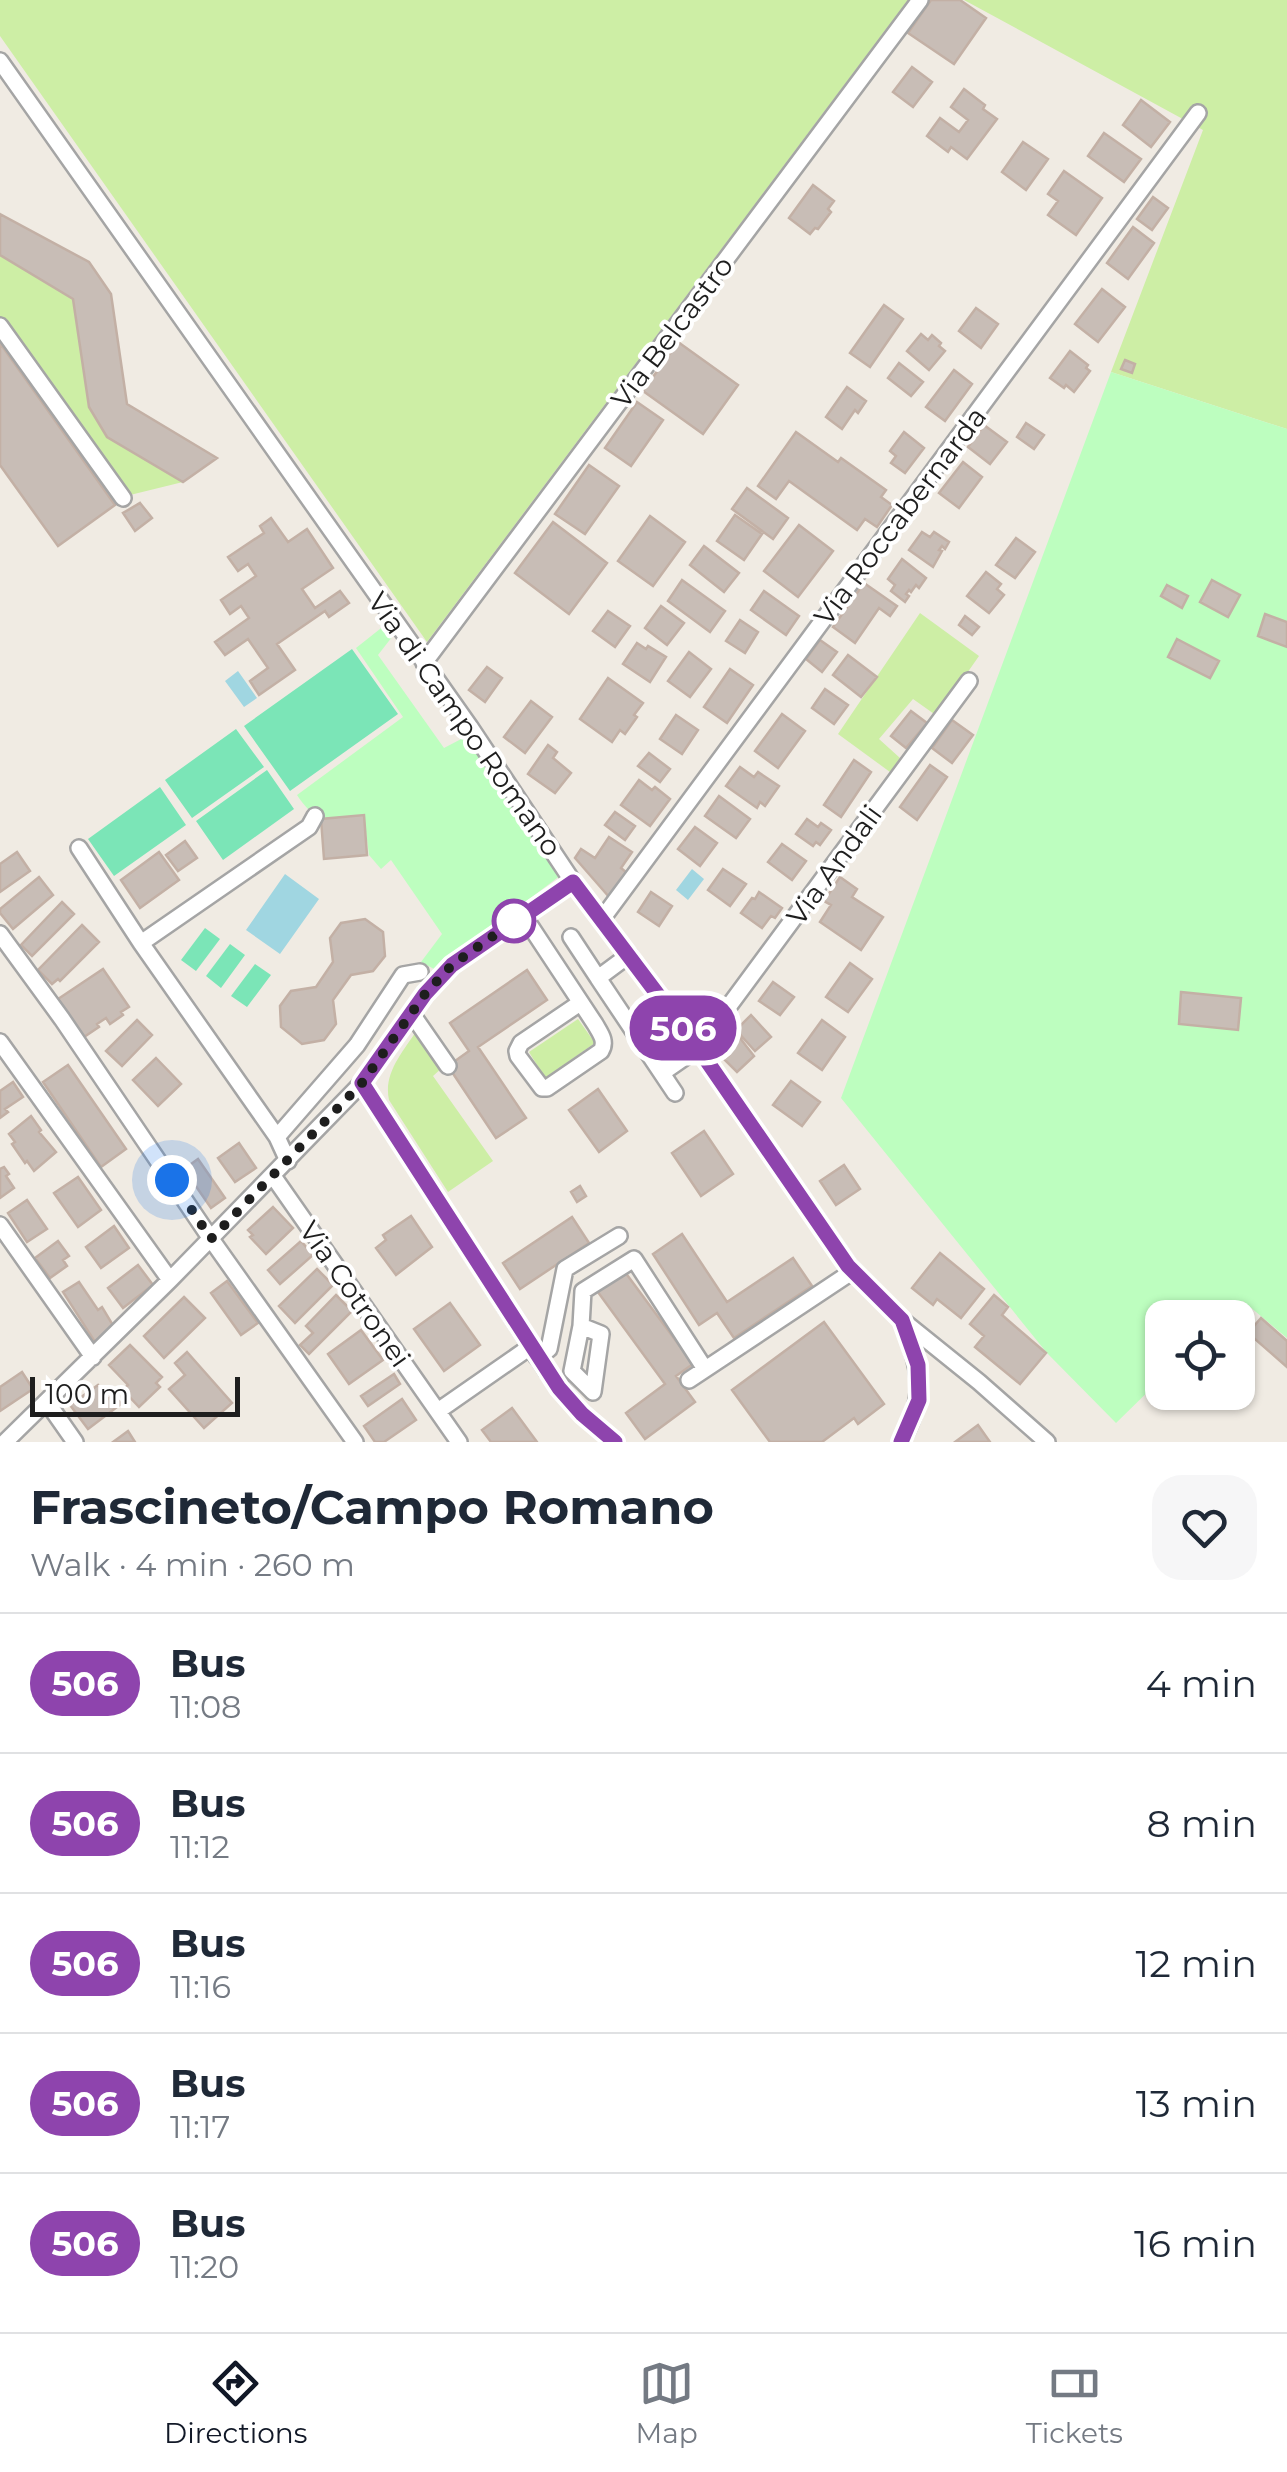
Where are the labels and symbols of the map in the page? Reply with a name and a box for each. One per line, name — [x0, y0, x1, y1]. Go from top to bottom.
street label: Via Belcastro — [604, 249, 740, 415]
street label: Via Roccabernarda — [807, 400, 993, 632]
street label: Via di Campo Romano — [361, 585, 569, 863]
street label: Via Andali — [779, 798, 889, 932]
unlabelled marker — [493, 900, 535, 942]
line badge: 506 — [626, 996, 740, 1060]
your location — [147, 1155, 197, 1205]
street label: Via Cotronei — [292, 1214, 418, 1374]
scale bar — [30, 1372, 240, 1416]

